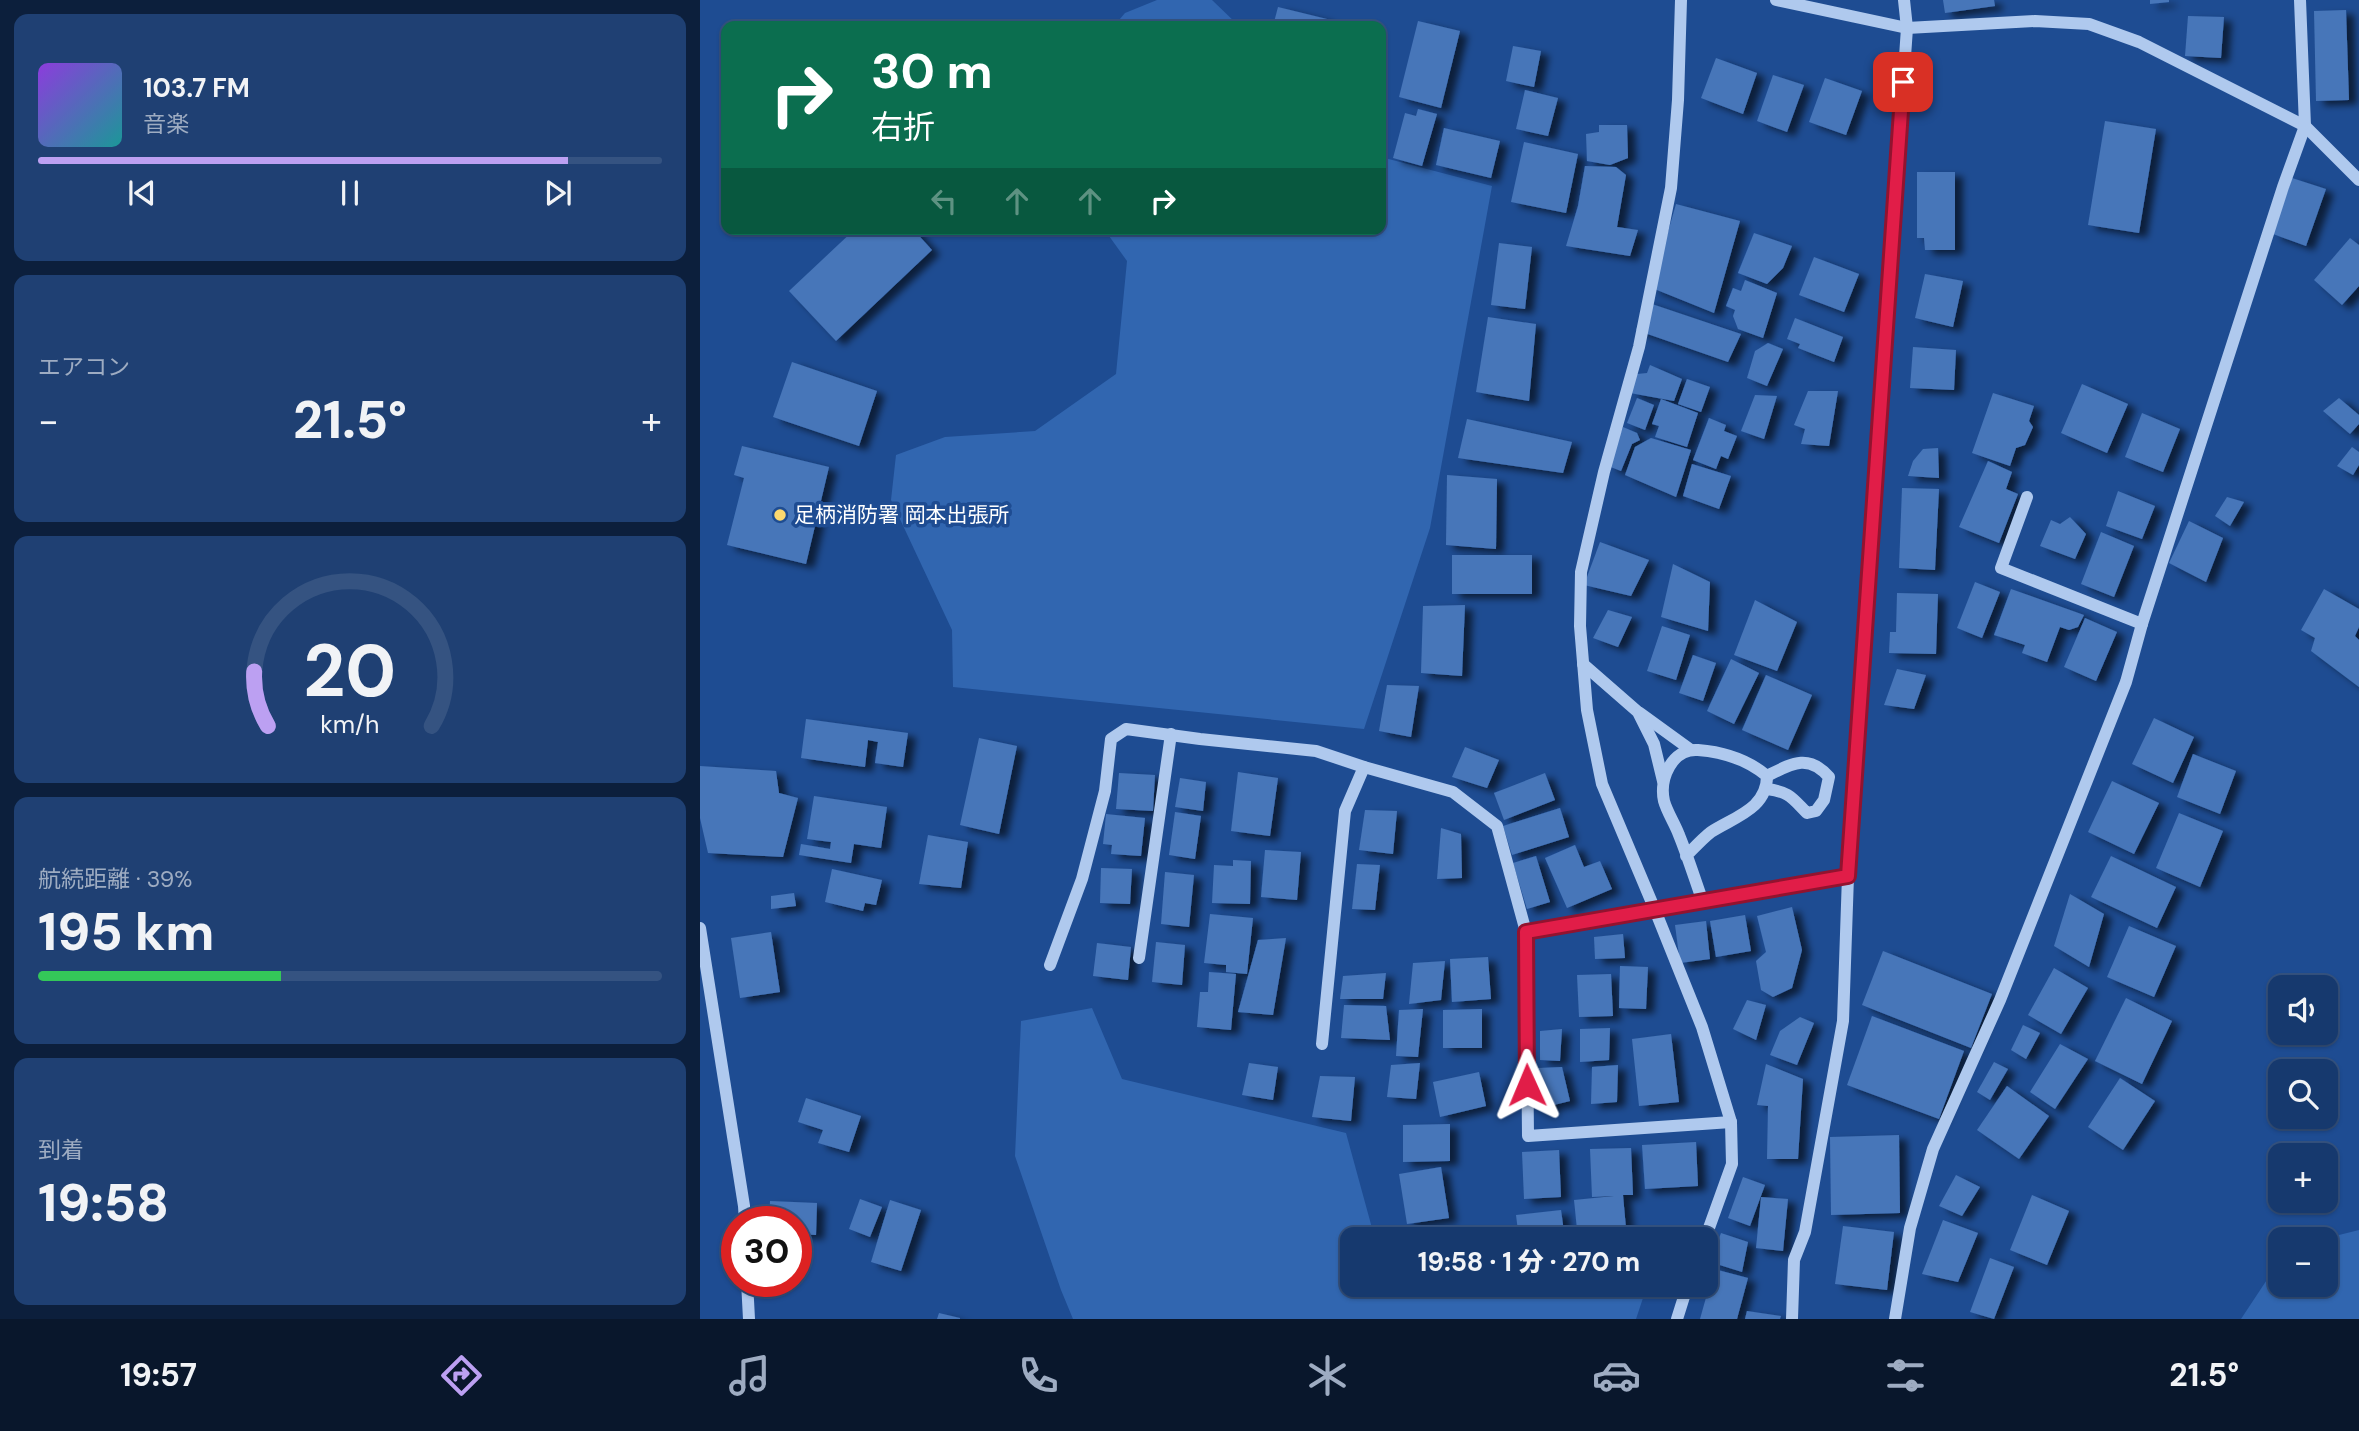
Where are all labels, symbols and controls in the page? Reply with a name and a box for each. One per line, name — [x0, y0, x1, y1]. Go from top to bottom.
text: 30 m — [871, 39, 993, 103]
icon: right — [756, 49, 847, 140]
pin — [1873, 52, 1933, 112]
icon: arrive — [1884, 63, 1922, 101]
text: 103.7 FM — [143, 71, 250, 105]
text: 右折 — [871, 106, 935, 148]
text: 音楽 — [143, 109, 189, 139]
icon: previous — [123, 174, 161, 212]
icon: pause — [331, 174, 369, 212]
icon: next — [539, 174, 577, 212]
icon: left — [925, 182, 963, 220]
icon: ahead — [998, 182, 1036, 220]
icon: ahead — [1071, 182, 1109, 220]
icon: right — [1144, 182, 1182, 220]
text: エアコン — [38, 352, 130, 382]
text: 21.5° — [293, 386, 407, 454]
text: − — [38, 396, 59, 446]
text: + — [641, 396, 662, 446]
place label: 足柄消防署 岡本出張所 — [794, 501, 1010, 529]
marker: 足柄消防署 岡本出張所 — [772, 507, 788, 523]
text: 20 — [304, 624, 396, 719]
text: km/h — [320, 707, 380, 740]
text: 航続距離 · 39% — [38, 864, 192, 894]
text: 195 km — [38, 898, 214, 966]
map controls — [2268, 975, 2338, 1297]
button: sound — [2268, 975, 2338, 1045]
position arrow — [1490, 1048, 1564, 1122]
button: search — [2268, 1059, 2338, 1129]
text: 到着 — [38, 1135, 84, 1165]
button: + — [2268, 1143, 2338, 1213]
text: 19:58 — [38, 1169, 169, 1237]
speed limit sign: 30 — [721, 1206, 812, 1297]
button: − — [2268, 1227, 2338, 1297]
text: 19:58 · 1 分 · 270 m — [1418, 1245, 1640, 1279]
icon: directions — [437, 1351, 486, 1400]
icon: music — [725, 1351, 774, 1400]
icon: phone — [1014, 1351, 1063, 1400]
icon: climate — [1303, 1351, 1352, 1400]
icon: car — [1592, 1351, 1641, 1400]
icon: filters — [1881, 1351, 1930, 1400]
text: 19:57 — [120, 1354, 197, 1396]
text: 21.5° — [2169, 1354, 2239, 1396]

